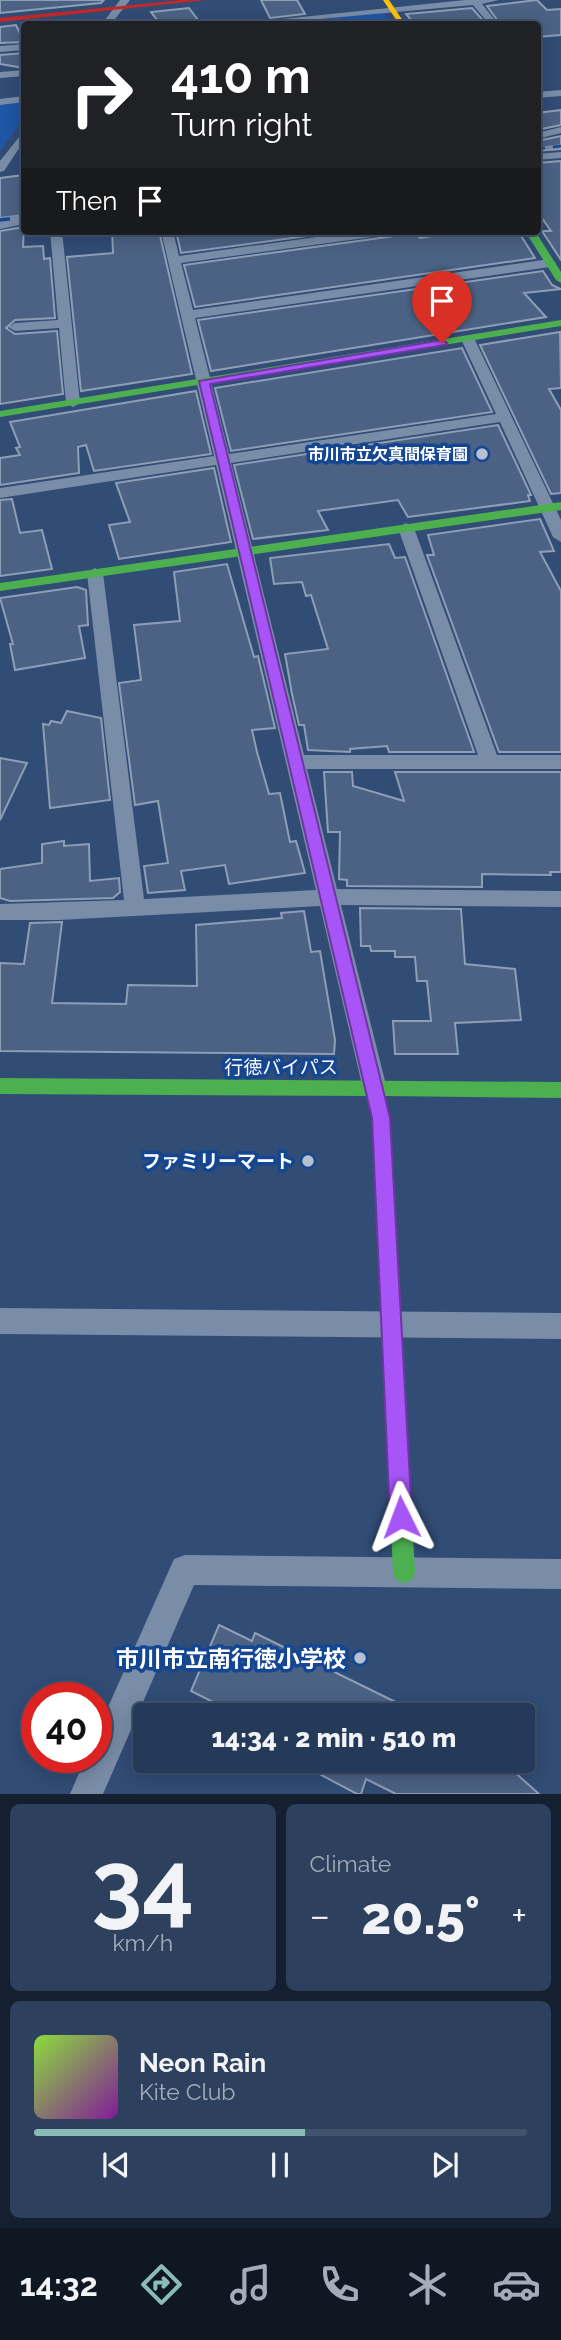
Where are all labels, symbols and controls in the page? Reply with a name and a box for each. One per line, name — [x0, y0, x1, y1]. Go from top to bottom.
text: 410 m — [171, 47, 311, 104]
icon: right — [56, 49, 147, 140]
text: Turn right — [171, 106, 312, 143]
icon: arrive — [131, 182, 169, 220]
text: Then — [56, 186, 117, 216]
pin — [412, 271, 472, 343]
icon: arrive — [423, 282, 461, 320]
place label: 市川市立欠真間保育園 — [308, 445, 468, 464]
marker: 市川市立欠真間保育園 — [474, 446, 490, 462]
street label: 行徳バイパス — [224, 1056, 338, 1078]
place label: ファミリーマート — [142, 1150, 294, 1172]
marker: ファミリーマート — [300, 1153, 316, 1169]
position arrow — [364, 1480, 438, 1554]
place label: 市川市立南行徳小学校 — [116, 1645, 346, 1672]
marker: 市川市立南行徳小学校 — [352, 1650, 368, 1666]
speed limit sign: 40 — [21, 1682, 112, 1773]
text: 14:34 · 2 min · 510 m — [212, 1723, 456, 1753]
text: 34 — [91, 1830, 194, 1937]
text: Climate — [310, 1850, 391, 1877]
text: 20.5° — [361, 1885, 480, 1946]
text: − — [310, 1893, 330, 1938]
text: + — [511, 1893, 527, 1938]
text: km/h — [112, 1929, 173, 1956]
text: Neon Rain — [139, 2048, 266, 2078]
text: Kite Club — [139, 2078, 236, 2105]
icon: previous — [97, 2146, 135, 2184]
icon: pause — [261, 2146, 299, 2184]
icon: next — [426, 2146, 464, 2184]
icon: directions — [137, 2260, 186, 2309]
icon: music — [226, 2260, 275, 2309]
icon: phone — [315, 2260, 364, 2309]
icon: climate — [403, 2260, 452, 2309]
icon: car — [492, 2260, 541, 2309]
text: 14:32 — [20, 2266, 98, 2303]

